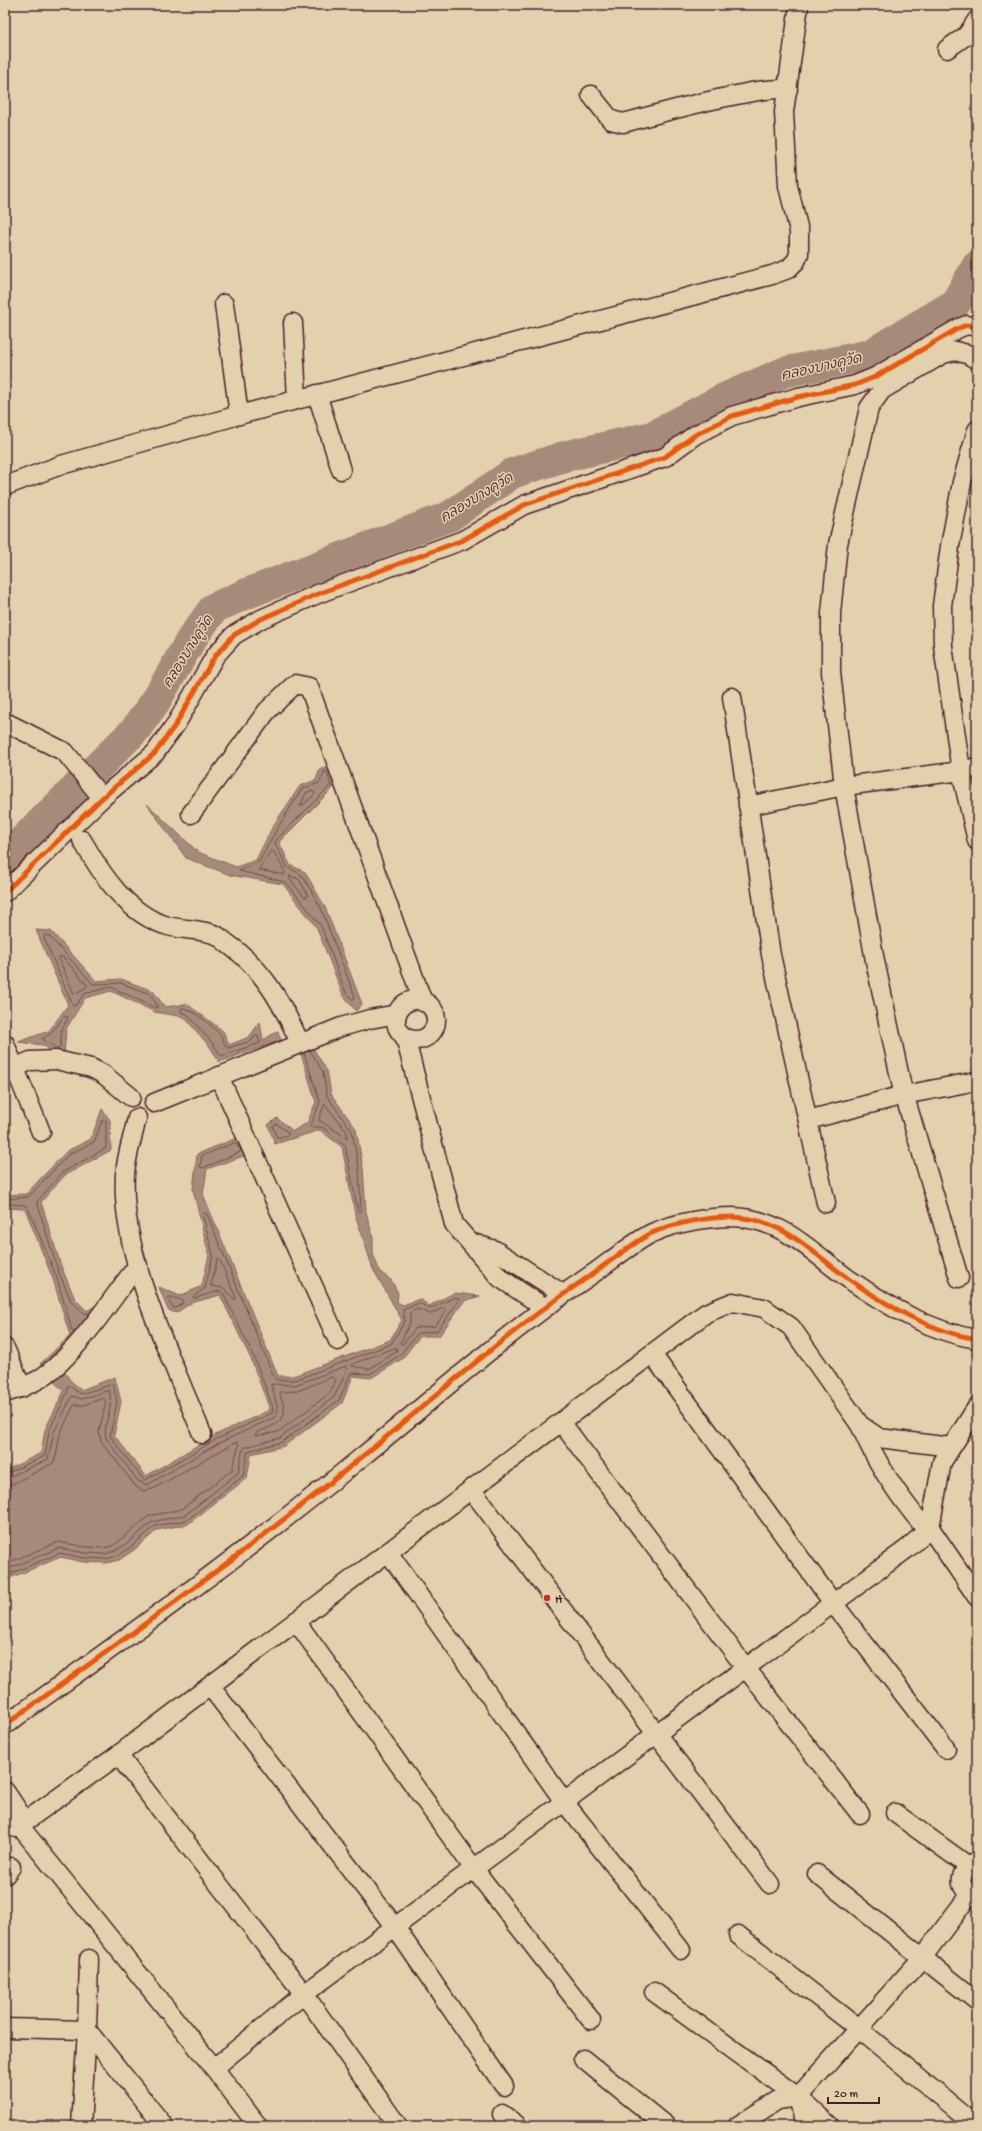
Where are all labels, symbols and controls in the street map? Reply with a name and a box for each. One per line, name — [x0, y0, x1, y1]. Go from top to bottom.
water label: คลองบางคูวัด — [779, 349, 865, 386]
water label: คลองบางคูวัด — [437, 468, 518, 528]
water label: คลองบางคูวัด — [158, 611, 219, 692]
marker: H — [542, 1593, 552, 1603]
place label: H — [555, 1593, 563, 1608]
scale bar — [828, 2079, 879, 2105]
text: 20 m — [834, 2088, 859, 2102]

